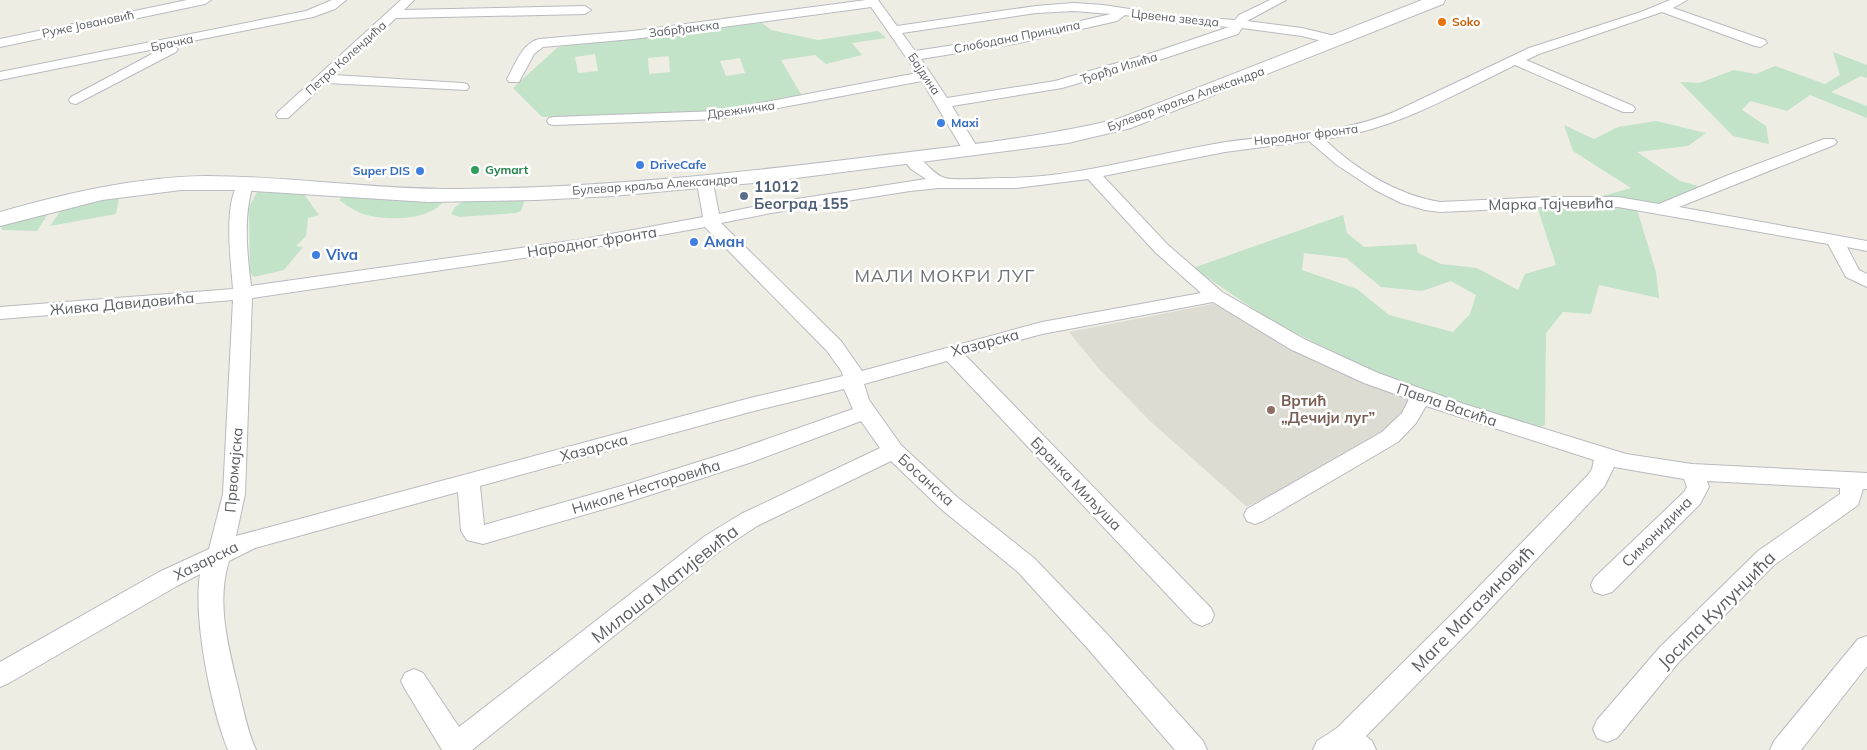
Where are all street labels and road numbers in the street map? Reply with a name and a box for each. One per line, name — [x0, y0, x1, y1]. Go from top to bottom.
street label: Црвена звезда — [1130, 5, 1220, 30]
street label: Руже Јовановић — [40, 6, 135, 41]
street label: Петра Колендића — [302, 17, 389, 98]
street label: Забрђанска — [648, 17, 720, 40]
street label: Слободана Принципа — [953, 17, 1081, 56]
street label: Брачка — [149, 31, 195, 54]
street label: Ђорђа Илића — [1079, 49, 1159, 86]
street label: Бајдина — [905, 50, 944, 98]
street label: Булевар краља Александра — [1105, 63, 1266, 134]
street label: Дрежничка — [706, 97, 776, 122]
street label: Народног фронта — [1253, 121, 1359, 148]
street label: Булевар краља Александра — [572, 171, 738, 198]
street label: Марка Тајчевића — [1488, 193, 1614, 214]
street label: Народног фронта — [526, 222, 658, 261]
street label: Живка Давидовића — [49, 288, 195, 319]
street label: Хазарска — [949, 324, 1021, 361]
street label: Павла Васића — [1395, 378, 1500, 431]
street label: Првомајска — [220, 427, 247, 513]
street label: Хазарска — [558, 429, 630, 466]
street label: Бранка Миљуша — [1027, 433, 1126, 534]
street label: Босанска — [894, 449, 958, 510]
street label: Николе Несторовића — [569, 455, 722, 518]
street label: Симонидина — [1617, 492, 1696, 571]
street label: Милоша Матијевића — [587, 519, 743, 648]
street label: Хазарска — [170, 537, 241, 584]
street label: Маге Магазиновић — [1406, 541, 1539, 677]
street label: Јосипа Кулунџића — [1653, 546, 1780, 673]

